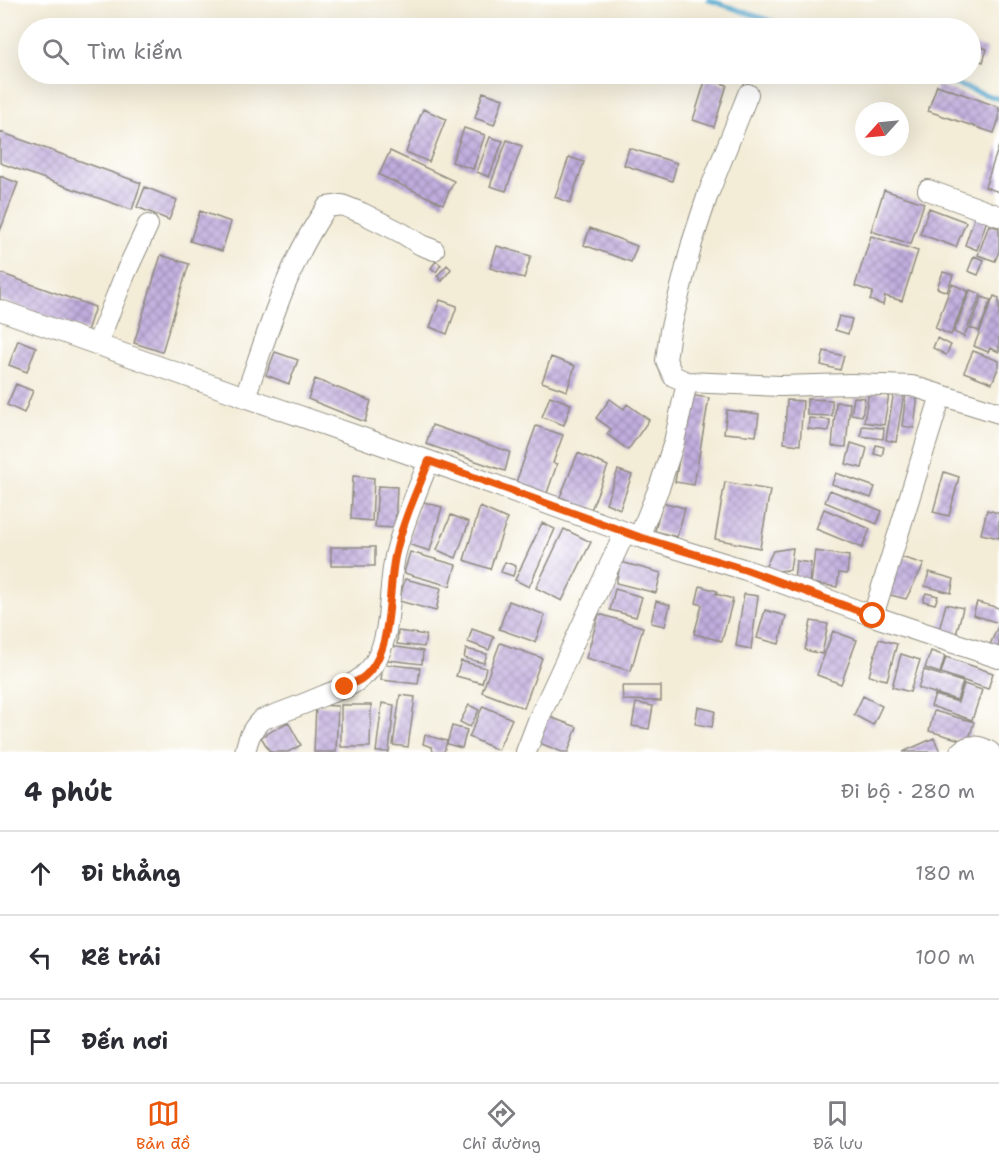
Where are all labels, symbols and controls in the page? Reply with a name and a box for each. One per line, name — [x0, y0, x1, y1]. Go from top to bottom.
search box — [18, 18, 981, 84]
icon: search — [39, 35, 72, 68]
text: Tìm kiếm — [87, 37, 183, 66]
north arrow — [855, 102, 909, 156]
route start — [859, 602, 885, 628]
route end — [331, 673, 357, 699]
text: 4 phút — [24, 774, 113, 809]
text: Đi bộ · 280 m — [841, 778, 975, 804]
icon: ahead — [24, 857, 57, 890]
text: Đi thẳng — [81, 859, 181, 888]
text: 180 m — [915, 860, 975, 886]
icon: left — [24, 941, 57, 974]
text: Rẽ trái — [81, 943, 161, 972]
text: 100 m — [915, 944, 975, 970]
icon: arrive — [24, 1025, 57, 1058]
text: Đến nơi — [81, 1027, 168, 1056]
tab: Bản đồ — [136, 1097, 190, 1154]
tab: Chỉ đường — [462, 1097, 541, 1154]
tab: Đã lưu — [813, 1097, 863, 1154]

